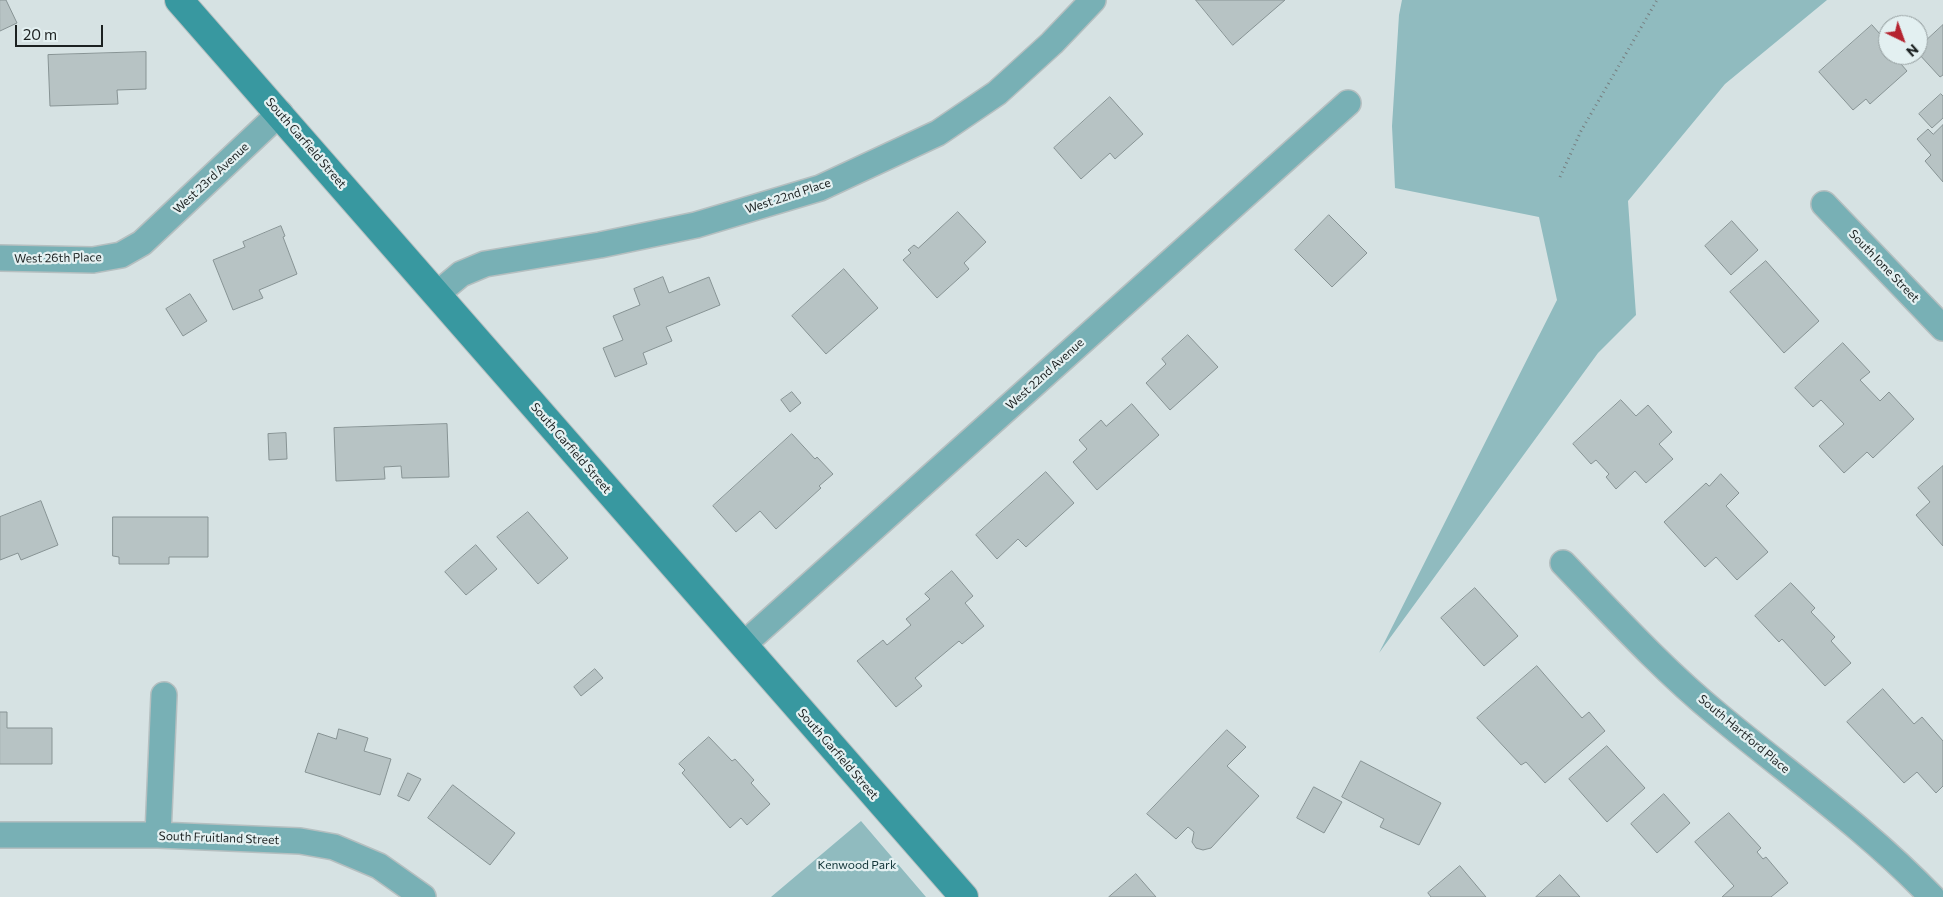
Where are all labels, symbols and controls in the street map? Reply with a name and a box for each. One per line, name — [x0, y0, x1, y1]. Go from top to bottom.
scale bar — [18, 15, 105, 47]
north arrow — [1878, 15, 1928, 65]
text: 20 m — [23, 25, 57, 43]
text: N — [1903, 41, 1922, 61]
street label: South Garfield Street — [263, 95, 349, 191]
street label: West 23rd Avenue — [170, 139, 252, 217]
street label: West 22nd Place — [743, 175, 833, 217]
street label: South Ione Street — [1846, 227, 1922, 305]
street label: West 26th Place — [14, 250, 102, 266]
street label: West 22nd Avenue — [1003, 335, 1087, 413]
street label: South Garfield Street — [528, 400, 614, 496]
street label: South Hartford Place — [1696, 692, 1792, 776]
street label: South Garfield Street — [795, 706, 881, 802]
street label: South Fruitland Street — [159, 829, 279, 847]
park label: Kenwood Park — [818, 858, 896, 872]

